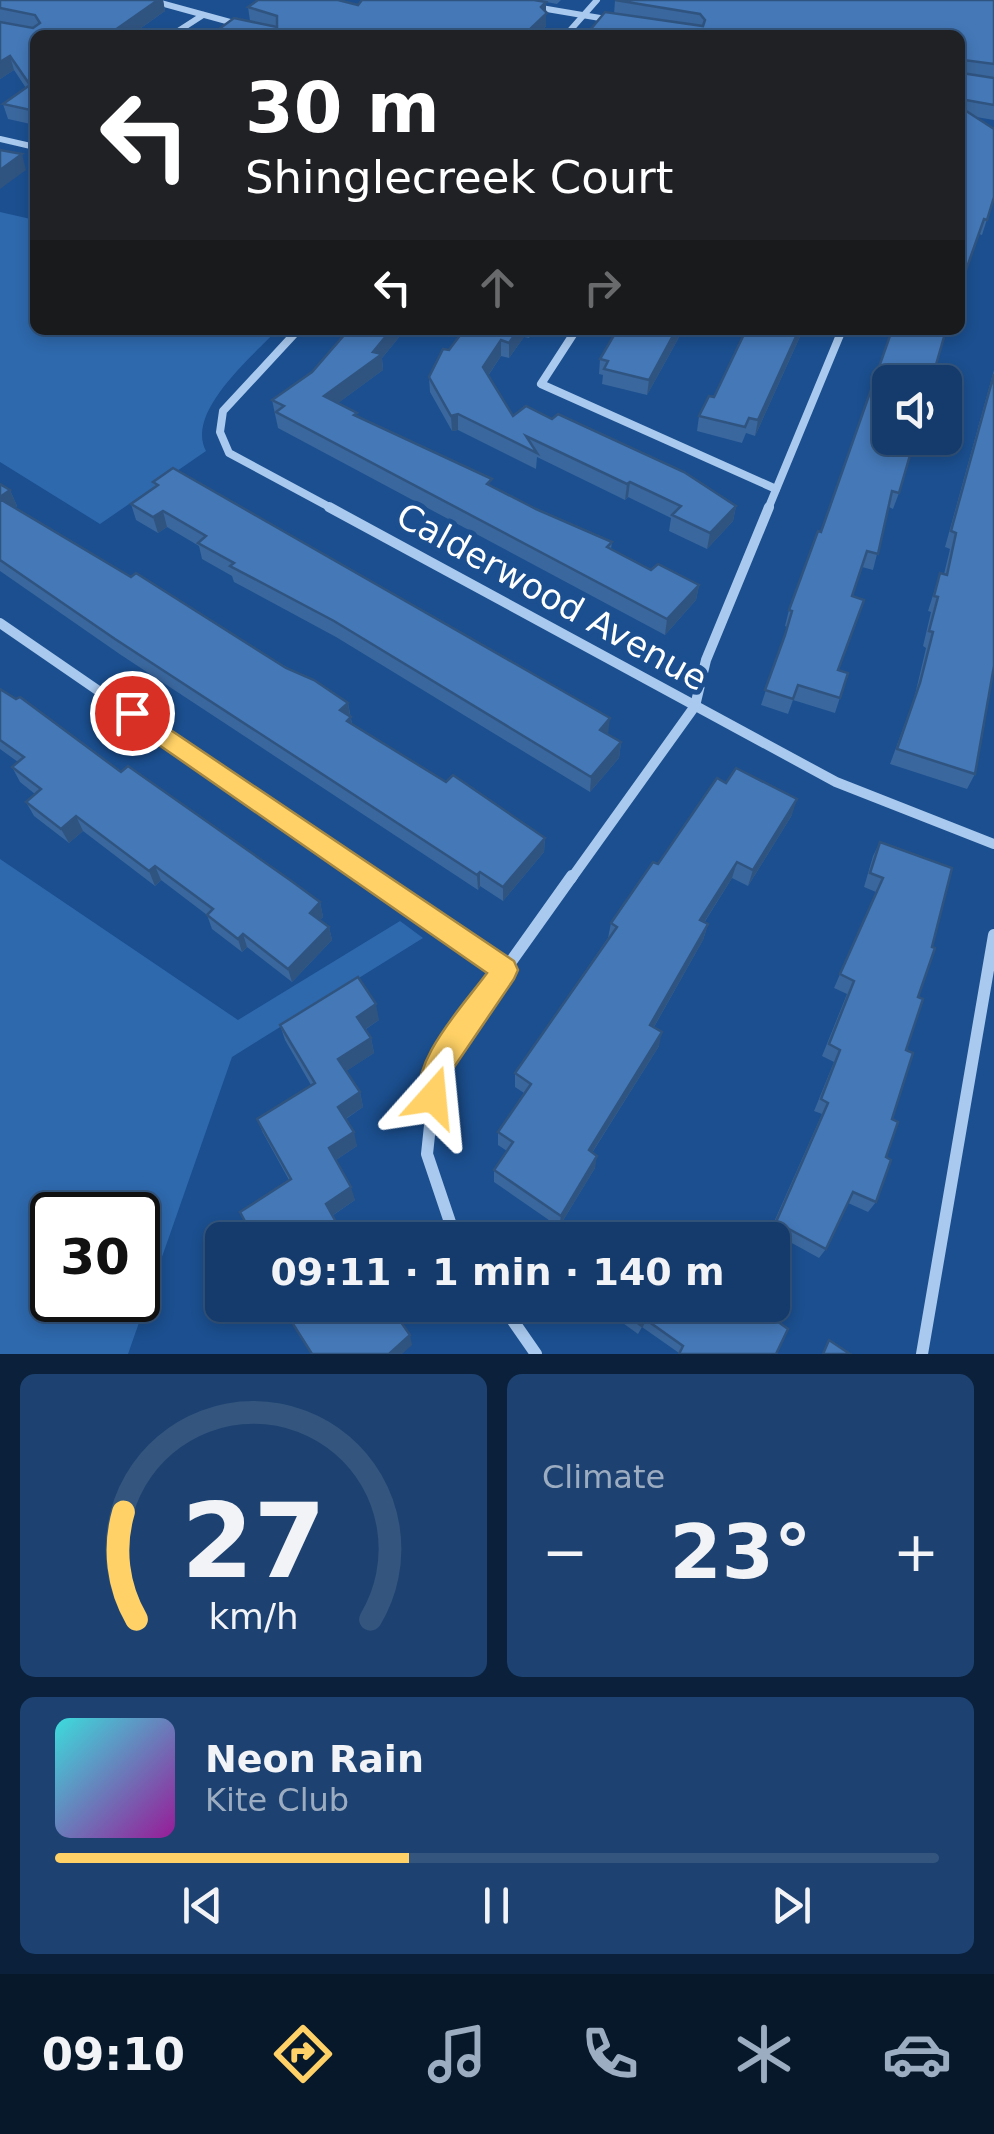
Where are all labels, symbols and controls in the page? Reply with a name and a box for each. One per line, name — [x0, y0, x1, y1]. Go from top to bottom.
text: 30 m — [245, 67, 440, 149]
icon: left — [80, 70, 210, 200]
text: Shinglecreek Court — [245, 151, 673, 204]
icon: left — [365, 260, 420, 315]
icon: ahead — [470, 260, 525, 315]
icon: right — [575, 260, 630, 315]
map controls — [872, 365, 962, 455]
button: sound — [872, 365, 962, 455]
street label: Calderwood Avenue — [390, 495, 714, 699]
pin — [90, 671, 175, 756]
icon: arrive — [105, 686, 160, 741]
position arrow — [381, 1045, 485, 1149]
speed limit sign: 30 — [30, 1192, 160, 1322]
text: 09:11 · 1 min · 140 m — [270, 1250, 725, 1294]
text: Climate — [542, 1458, 665, 1496]
text: 27 — [181, 1480, 326, 1602]
text: 23° — [670, 1508, 811, 1596]
text: − — [542, 1520, 588, 1584]
text: + — [893, 1520, 939, 1584]
text: km/h — [208, 1596, 299, 1637]
text: Neon Rain — [205, 1737, 424, 1781]
text: Kite Club — [205, 1781, 349, 1819]
icon: previous — [175, 1878, 230, 1933]
icon: pause — [469, 1878, 524, 1933]
icon: next — [764, 1878, 819, 1933]
icon: directions — [268, 2019, 338, 2089]
icon: music — [422, 2019, 492, 2089]
icon: phone — [575, 2019, 645, 2089]
icon: climate — [729, 2019, 799, 2089]
icon: car — [882, 2019, 952, 2089]
text: 09:10 — [42, 2028, 185, 2081]

